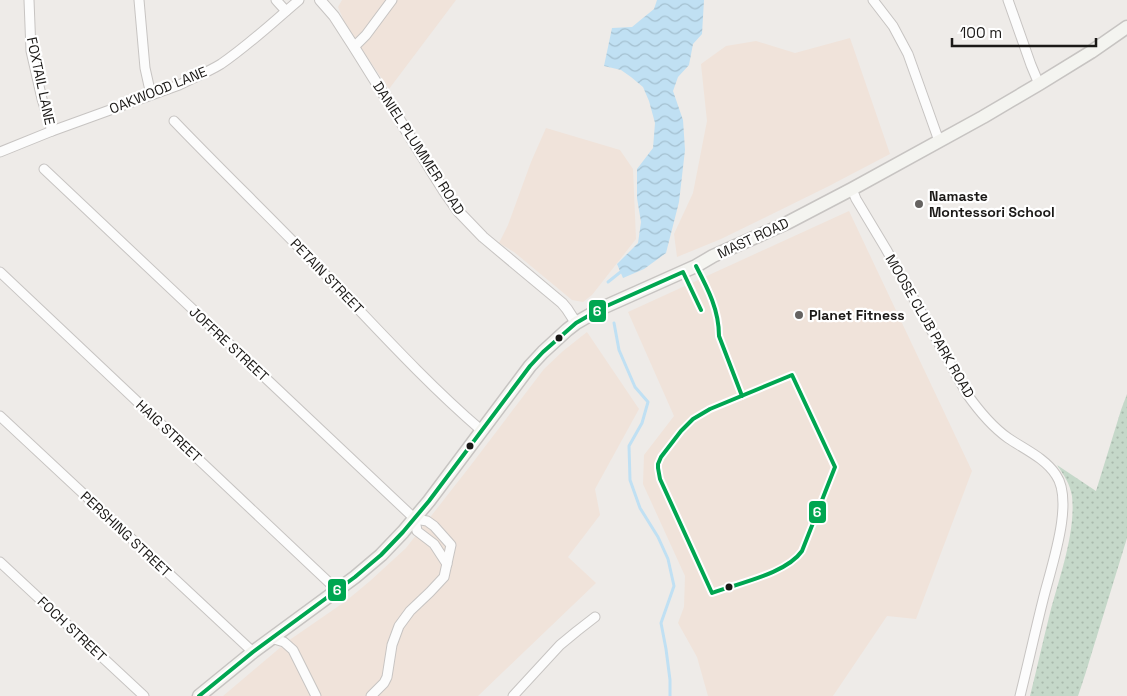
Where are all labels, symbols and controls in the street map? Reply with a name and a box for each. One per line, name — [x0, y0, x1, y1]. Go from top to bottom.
scale bar — [952, 15, 1096, 47]
text: 100 m — [960, 23, 1002, 42]
street label: FOXTAIL LANE — [23, 35, 59, 127]
street label: OAKWOOD LANE — [107, 62, 210, 118]
street label: DANIEL PLUMMER ROAD — [369, 78, 469, 218]
place label: Namaste Montessori School — [929, 187, 1055, 221]
marker: Namaste Montessori School — [913, 198, 925, 210]
street label: MAST ROAD — [714, 214, 792, 262]
street label: PETAIN STREET — [287, 235, 367, 317]
street label: MOOSE CLUB PARK ROAD — [881, 251, 979, 401]
line badge: 6 — [588, 299, 607, 323]
text: 6 — [593, 302, 602, 320]
street label: JOFFRE STREET — [186, 303, 272, 385]
place label: Planet Fitness — [809, 306, 905, 324]
marker: Planet Fitness — [793, 309, 805, 321]
unlabelled marker — [554, 333, 564, 343]
street label: HAIG STREET — [132, 396, 206, 466]
unlabelled marker — [465, 441, 475, 451]
street label: PERSHING STREET — [77, 487, 175, 581]
line badge: 6 — [808, 500, 827, 524]
text: 6 — [813, 503, 822, 521]
line badge: 6 — [327, 578, 347, 602]
text: 6 — [333, 581, 342, 599]
unlabelled marker — [724, 582, 734, 592]
street label: FOCH STREET — [34, 592, 110, 666]

